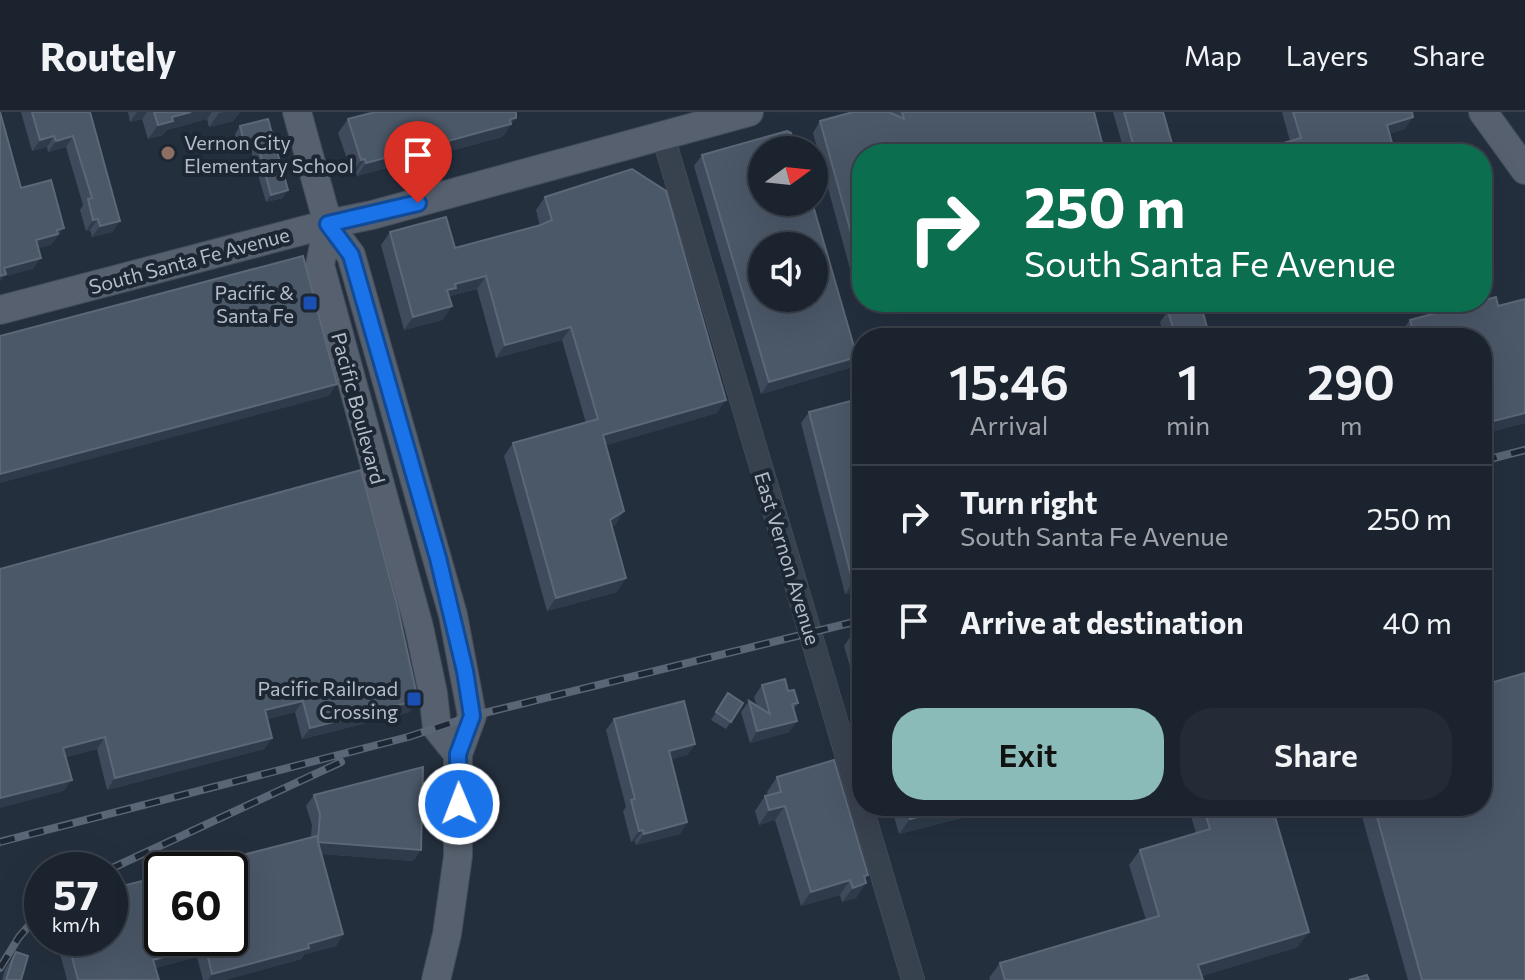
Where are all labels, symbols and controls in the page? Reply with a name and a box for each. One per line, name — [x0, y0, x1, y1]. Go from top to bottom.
text: Routely — [40, 32, 176, 79]
text: Map — [1184, 38, 1242, 72]
text: Layers — [1286, 38, 1368, 72]
text: Share — [1412, 38, 1485, 72]
pin — [384, 121, 452, 203]
place label: Vernon City Elementary School — [184, 130, 354, 177]
icon: arrive — [396, 133, 440, 177]
north arrow — [748, 136, 828, 216]
map controls — [748, 136, 828, 312]
marker: Vernon City Elementary School — [159, 144, 177, 162]
text: 250 m — [1024, 171, 1185, 240]
icon: right — [892, 176, 996, 280]
street label: South Santa Fe Avenue — [86, 222, 292, 298]
button: sound — [748, 232, 828, 312]
text: South Santa Fe Avenue — [1024, 240, 1396, 284]
place label: Pacific & Santa Fe — [215, 280, 294, 327]
marker: Pacific & Santa Fe — [301, 294, 319, 312]
street label: Pacific Boulevard — [327, 330, 391, 486]
text: 15:46 — [949, 351, 1069, 410]
text: 1 — [1177, 351, 1199, 410]
text: 290 — [1307, 351, 1395, 410]
text: Arrival — [970, 409, 1048, 440]
text: min — [1166, 409, 1210, 440]
text: m — [1340, 409, 1362, 440]
street label: East Vernon Avenue — [750, 469, 826, 647]
text: Turn right — [960, 483, 1097, 520]
icon: right — [892, 495, 936, 539]
text: 250 m — [1367, 499, 1452, 536]
text: South Santa Fe Avenue — [960, 520, 1229, 551]
icon: arrive — [892, 599, 936, 643]
text: Arrive at destination — [960, 603, 1244, 640]
text: 40 m — [1383, 603, 1452, 640]
place label: Pacific Railroad Crossing — [258, 676, 398, 723]
marker: Pacific Railroad Crossing — [405, 690, 423, 708]
button: Exit — [892, 708, 1164, 800]
button: Share — [1180, 708, 1452, 800]
position arrow — [417, 762, 501, 846]
speed limit sign: 60 — [144, 852, 248, 956]
text: 57 — [53, 869, 99, 918]
text: km/h — [52, 912, 100, 936]

